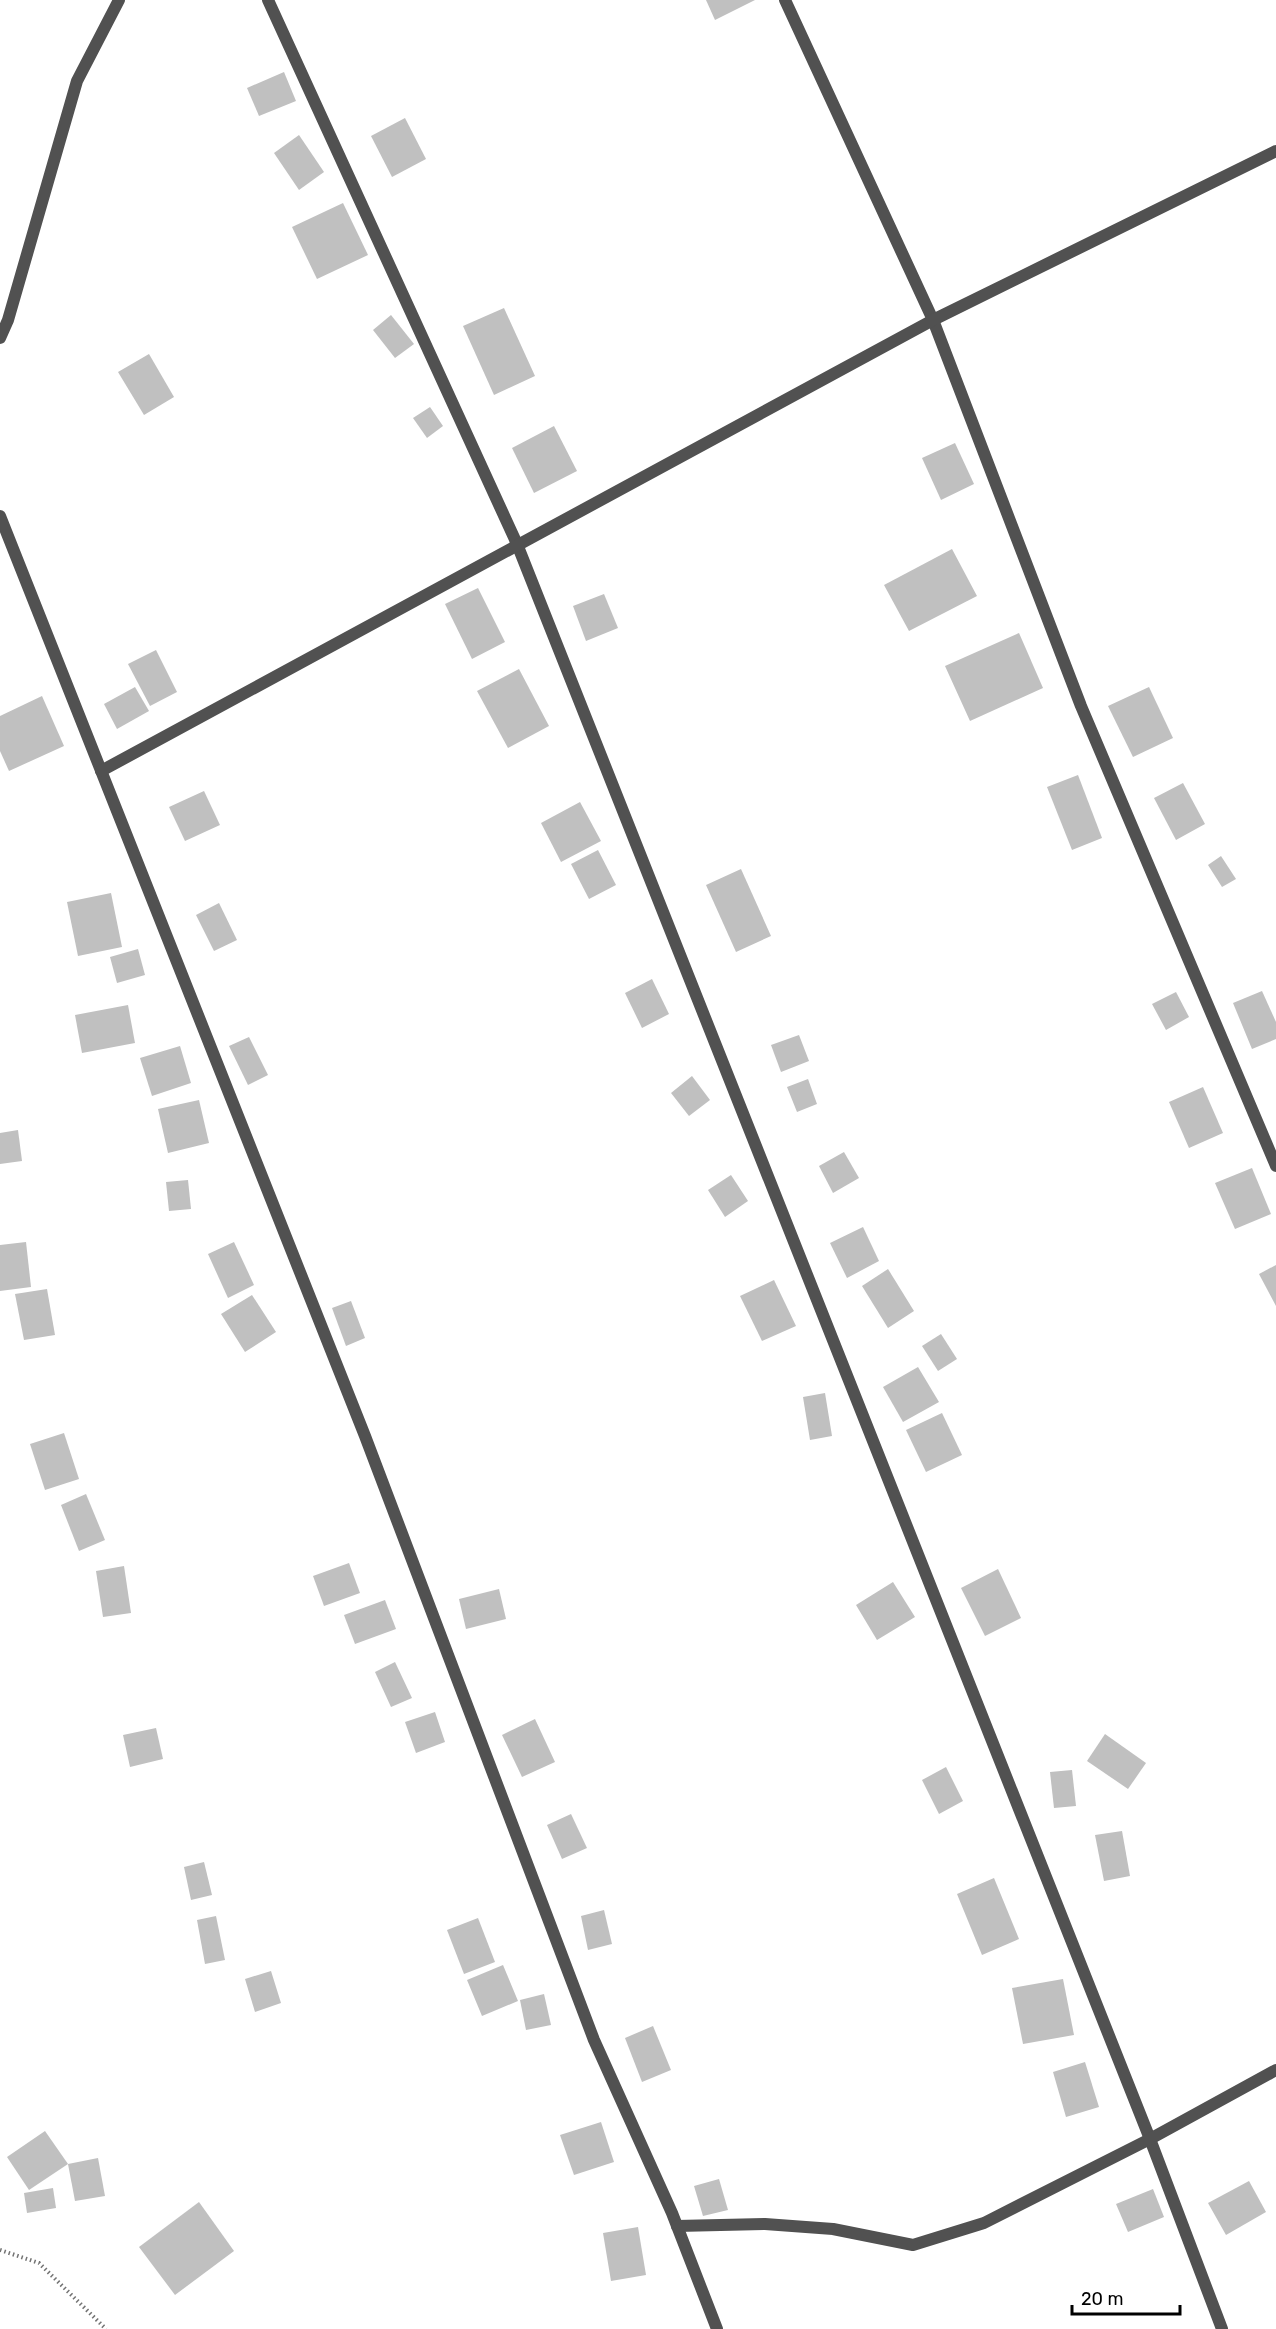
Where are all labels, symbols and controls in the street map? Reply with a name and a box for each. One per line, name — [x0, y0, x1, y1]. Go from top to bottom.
scale bar — [1072, 2278, 1180, 2316]
text: 20 m — [1081, 2288, 1123, 2310]

